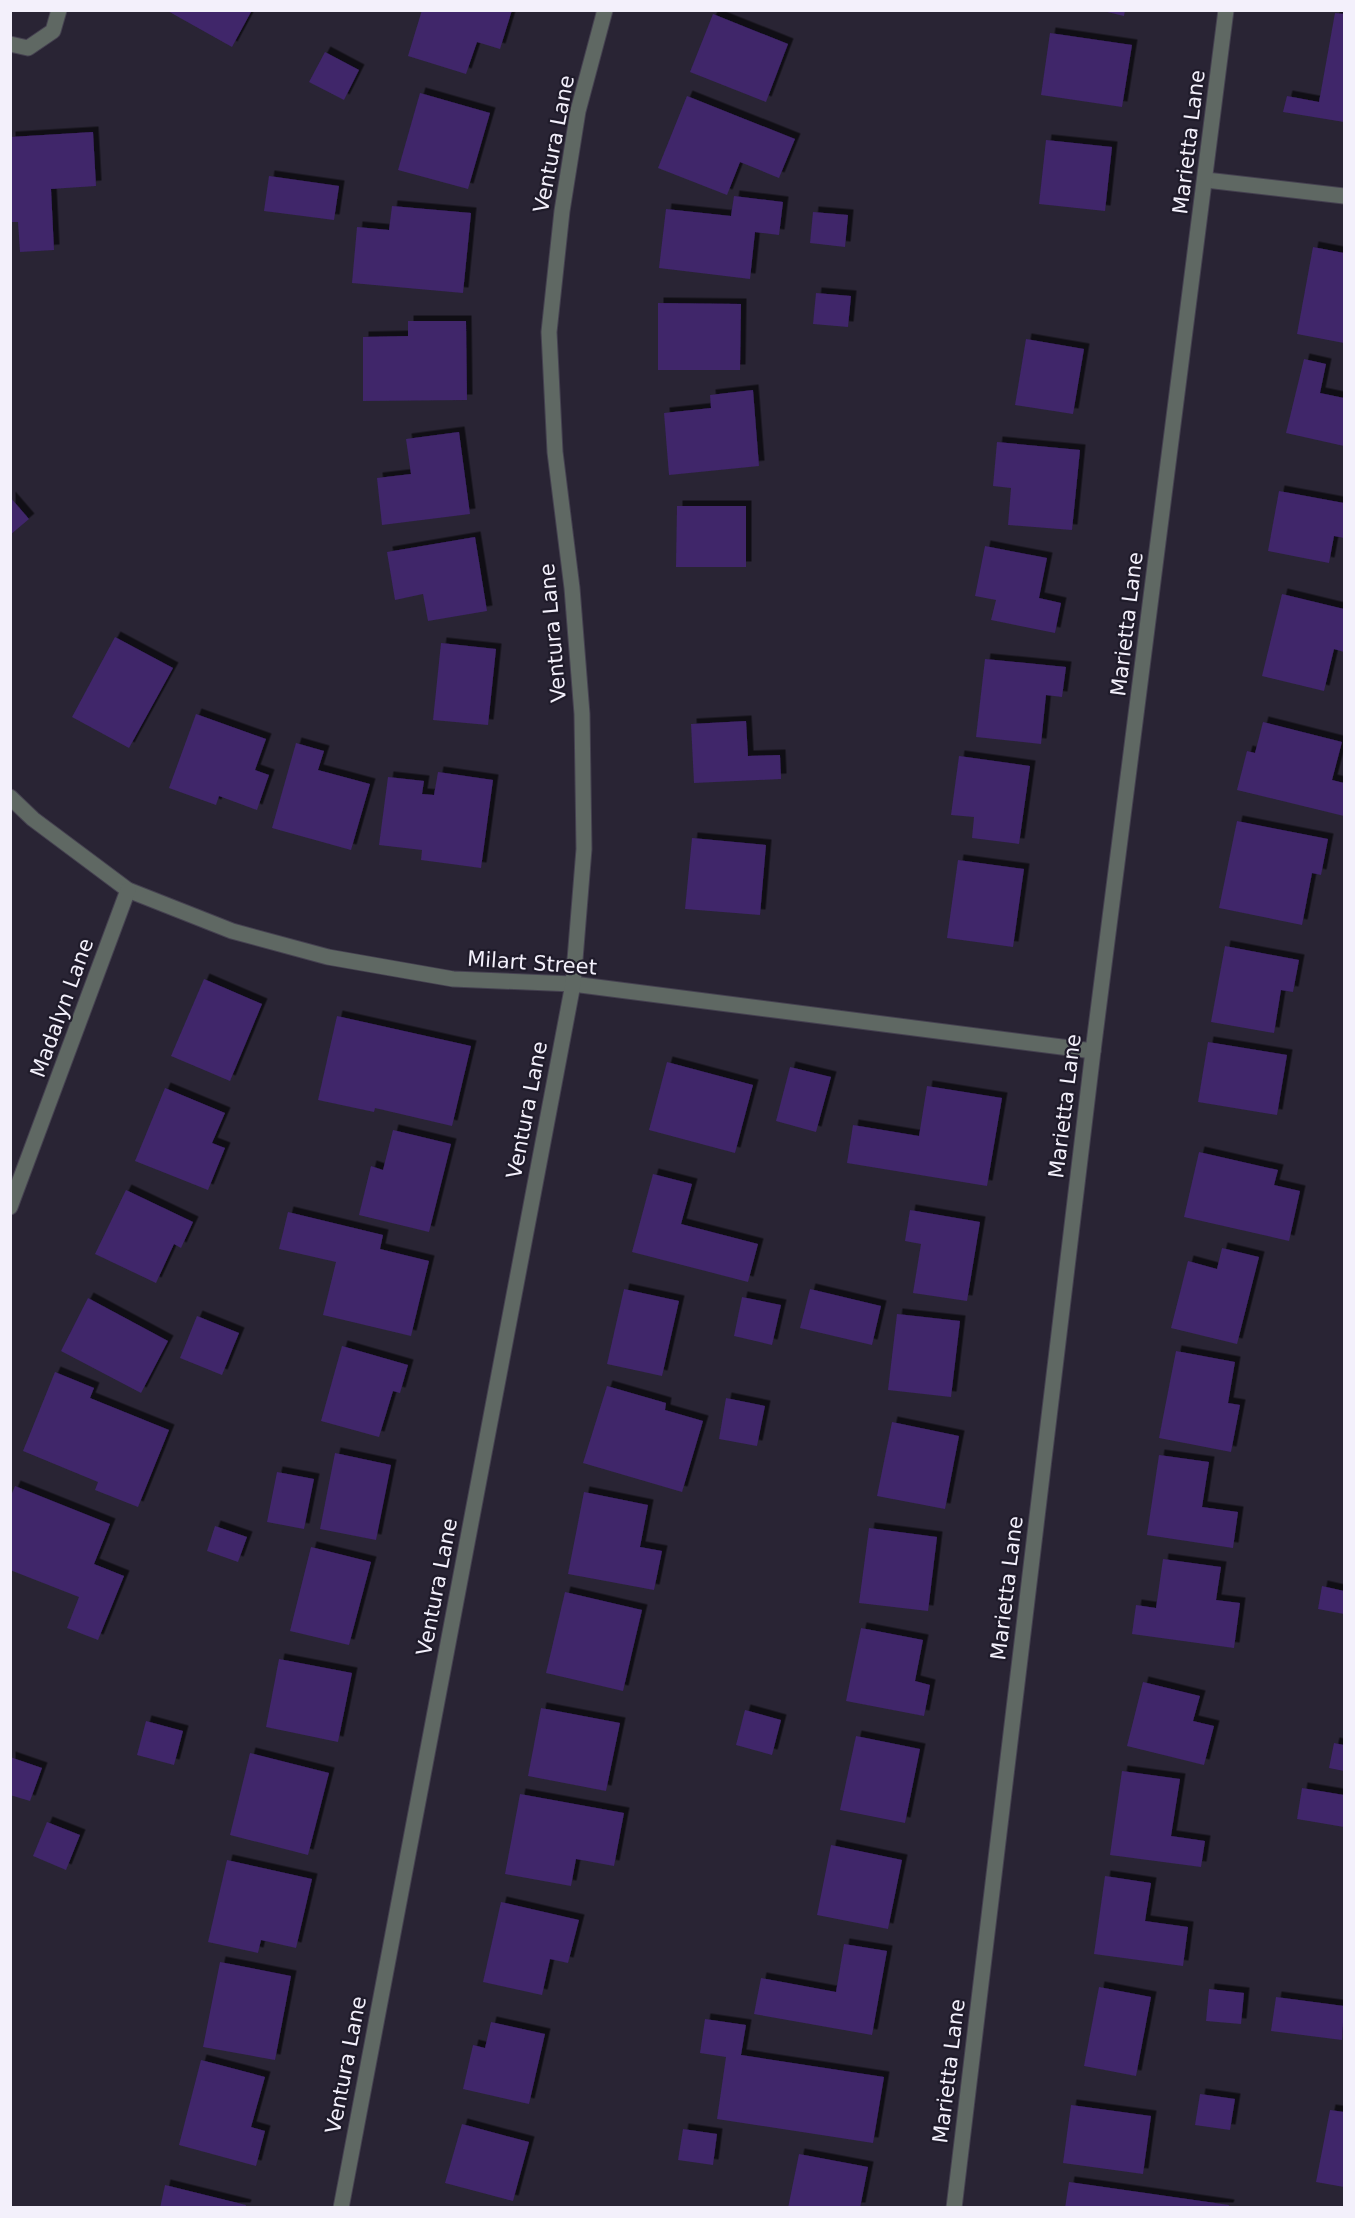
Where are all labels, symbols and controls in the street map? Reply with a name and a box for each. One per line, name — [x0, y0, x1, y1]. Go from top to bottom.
street label: Marietta Lane — [1168, 68, 1210, 216]
street label: Ventura Lane — [529, 73, 579, 215]
street label: Marietta Lane — [1106, 550, 1148, 698]
street label: Ventura Lane — [535, 562, 571, 704]
street label: Madalyn Lane — [26, 935, 98, 1081]
street label: Milart Street — [466, 946, 598, 980]
street label: Marietta Lane — [1044, 1032, 1086, 1180]
street label: Ventura Lane — [502, 1039, 552, 1181]
street label: Marietta Lane — [986, 1514, 1028, 1662]
street label: Ventura Lane — [412, 1516, 462, 1658]
street label: Ventura Lane — [321, 1994, 371, 2136]
street label: Marietta Lane — [928, 1997, 970, 2145]

